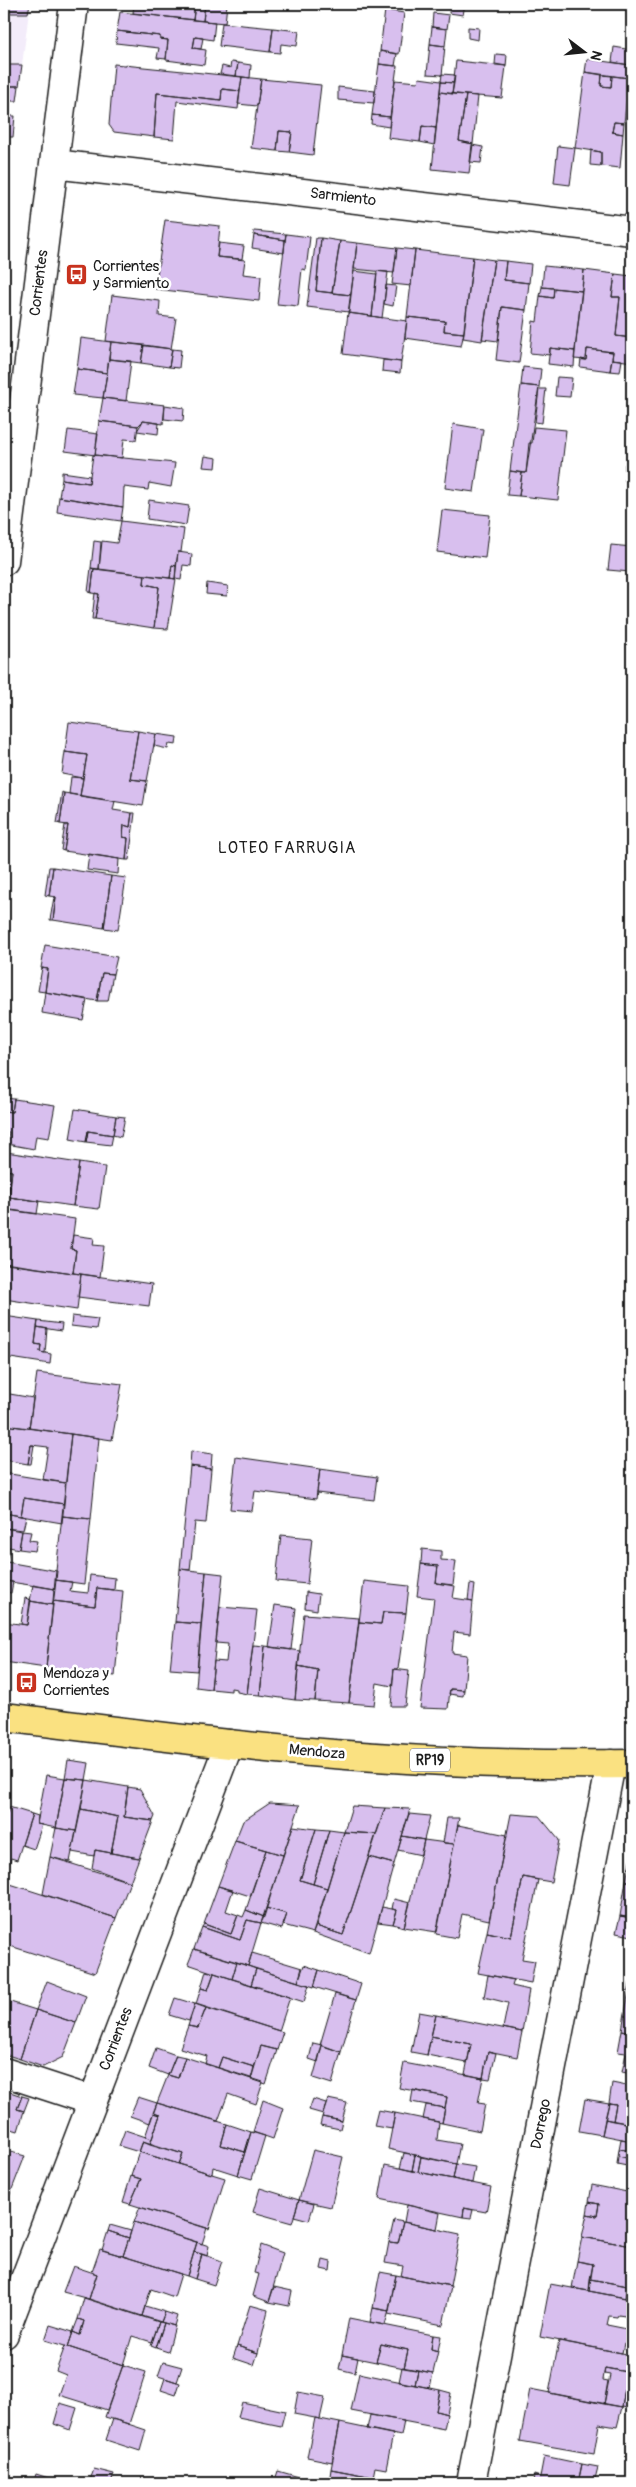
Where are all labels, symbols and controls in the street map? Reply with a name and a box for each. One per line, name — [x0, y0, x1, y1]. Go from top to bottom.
north arrow — [558, 28, 608, 78]
text: N — [587, 49, 605, 62]
street label: Sarmiento — [309, 184, 377, 210]
street label: Corrientes — [26, 249, 53, 317]
place label: Corrientes y Sarmiento — [92, 257, 169, 293]
bus stop icon: Corrientes y Sarmiento — [65, 263, 89, 287]
district label: LOTEO FARRUGIA — [218, 838, 356, 858]
place label: Mendoza y Corrientes — [43, 1664, 110, 1700]
bus stop icon: Mendoza y Corrientes — [15, 1670, 39, 1694]
street label: Mendoza — [288, 1740, 346, 1764]
road number: RP19 — [410, 1748, 450, 1772]
street label: Corrientes — [95, 2004, 137, 2073]
street label: Dorrego — [527, 2097, 555, 2151]

